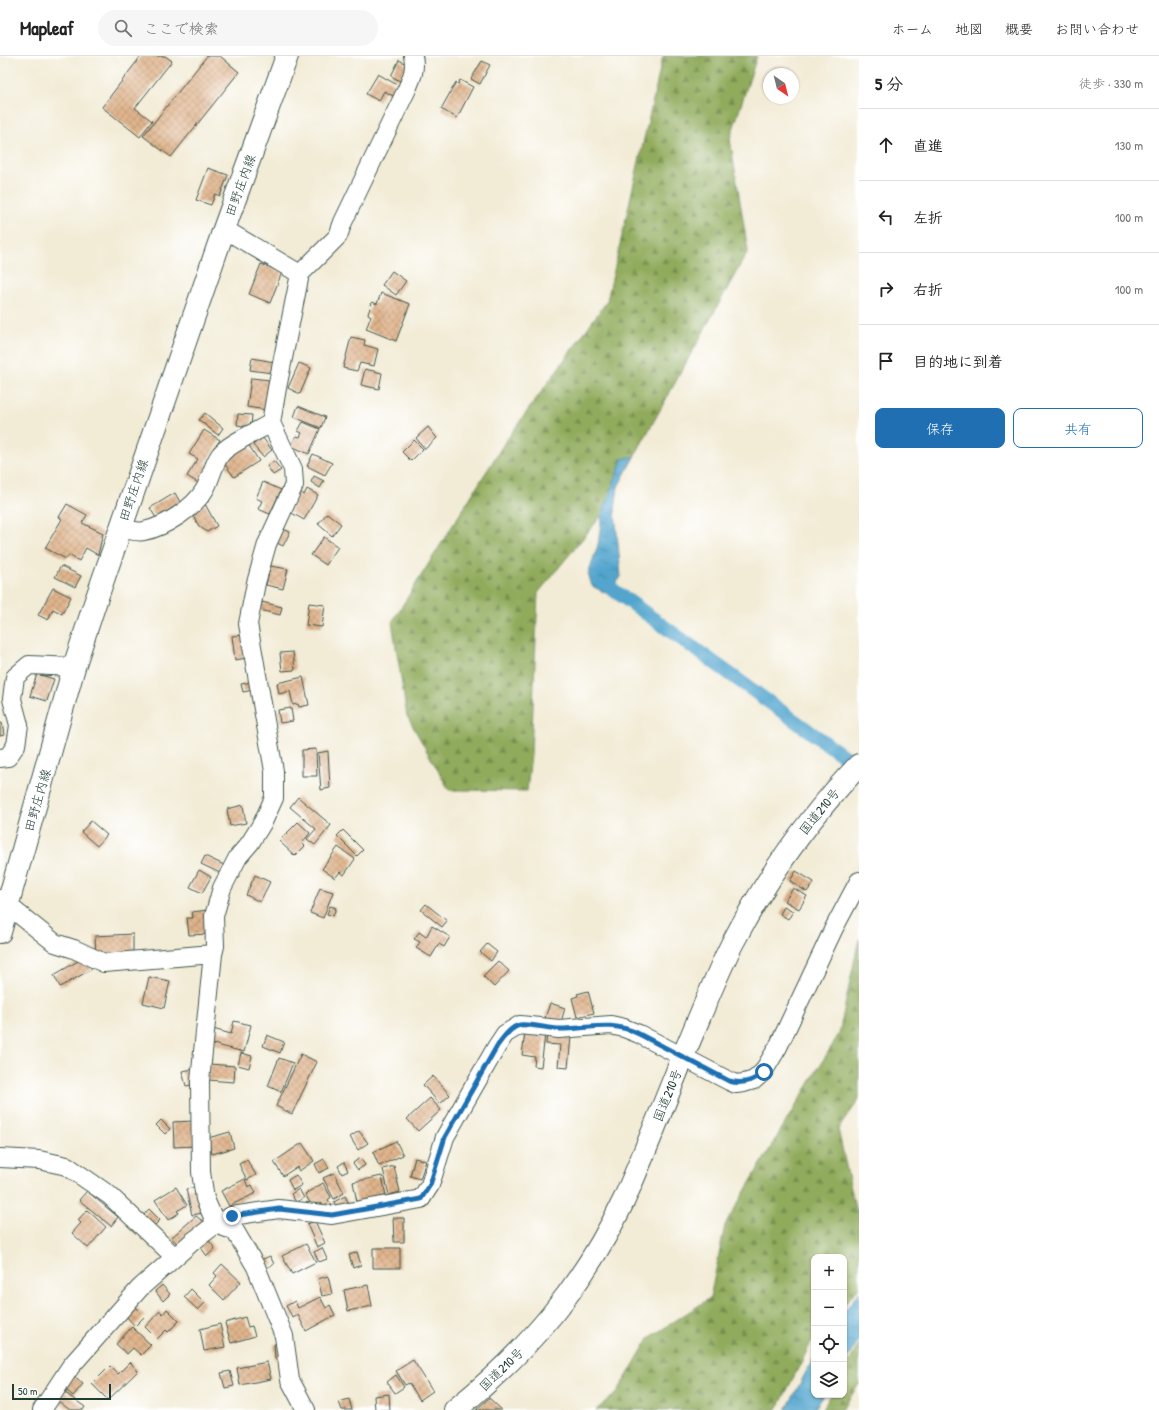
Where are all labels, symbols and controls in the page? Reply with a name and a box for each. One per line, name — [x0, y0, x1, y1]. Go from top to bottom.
search box — [98, 10, 378, 46]
text: Mapleaf — [20, 15, 74, 41]
icon: search — [112, 17, 134, 39]
text: ここで検索 — [144, 18, 219, 39]
text: ホーム — [892, 19, 933, 38]
text: 地図 — [955, 19, 983, 38]
text: 概要 — [1005, 19, 1033, 38]
text: お問い合わせ — [1055, 19, 1139, 38]
north arrow — [763, 68, 799, 104]
text: 5 分 — [875, 72, 903, 95]
text: 徒歩 · 330 m — [1079, 74, 1143, 92]
icon: ahead — [875, 134, 897, 156]
text: 直進 — [913, 135, 943, 156]
text: 130 m — [1115, 136, 1143, 154]
street label: 田野庄内線 — [220, 150, 260, 219]
icon: left — [875, 206, 897, 228]
text: 左折 — [913, 207, 943, 228]
text: 100 m — [1115, 208, 1143, 226]
icon: right — [875, 278, 897, 300]
text: 右折 — [913, 279, 943, 300]
text: 100 m — [1115, 280, 1143, 298]
icon: arrive — [875, 350, 897, 372]
text: 目的地に到着 — [913, 351, 1003, 372]
button: 保存 — [875, 408, 1005, 448]
button: 共有 — [1013, 408, 1143, 448]
street label: 田野庄内線 — [114, 455, 152, 524]
street label: 田野庄内線 — [19, 765, 55, 834]
street label: 国道210号 — [794, 784, 844, 838]
route start — [755, 1063, 773, 1081]
street label: 国道210号 — [648, 1066, 686, 1124]
route end — [223, 1207, 241, 1225]
map controls — [811, 1254, 847, 1398]
button: + — [811, 1254, 847, 1290]
button: − — [811, 1290, 847, 1326]
button: locate — [811, 1326, 847, 1362]
street label: 国道210号 — [475, 1343, 527, 1395]
button: layers — [811, 1362, 847, 1398]
scale bar — [12, 1382, 111, 1401]
text: 50 m — [18, 1384, 38, 1398]

